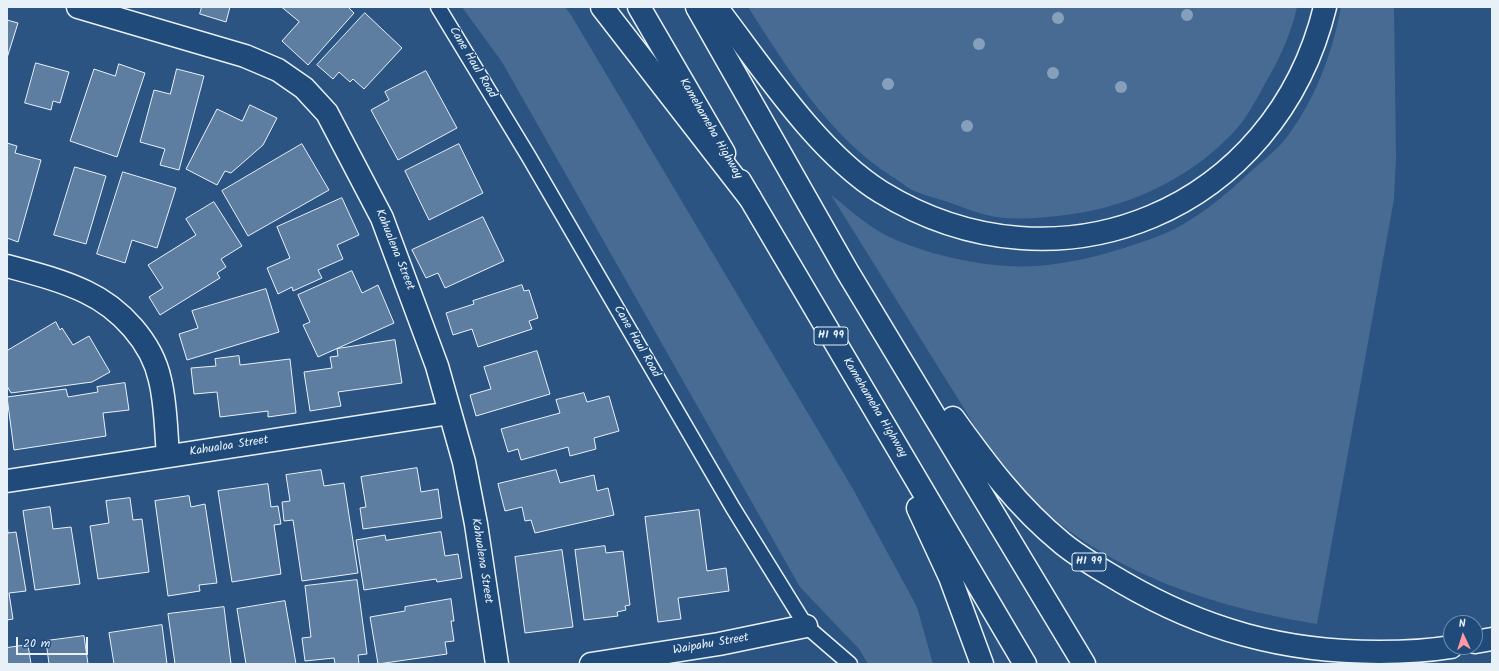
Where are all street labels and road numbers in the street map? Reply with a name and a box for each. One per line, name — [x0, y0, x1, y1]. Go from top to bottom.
street label: Cane Haul Road — [445, 25, 499, 101]
street label: Kamehameha Highway — [675, 76, 745, 182]
street label: Kahualena Street — [371, 207, 417, 293]
street label: Cane Haul Road — [610, 303, 662, 381]
road number: HI 99 — [814, 327, 848, 345]
street label: Kamehameha Highway — [838, 355, 910, 461]
street label: Kahualoa Street — [188, 434, 270, 460]
street label: Kahualena Street — [467, 517, 495, 605]
road number: HI 99 — [1072, 553, 1106, 571]
street label: Waipahu Street — [672, 631, 750, 659]

